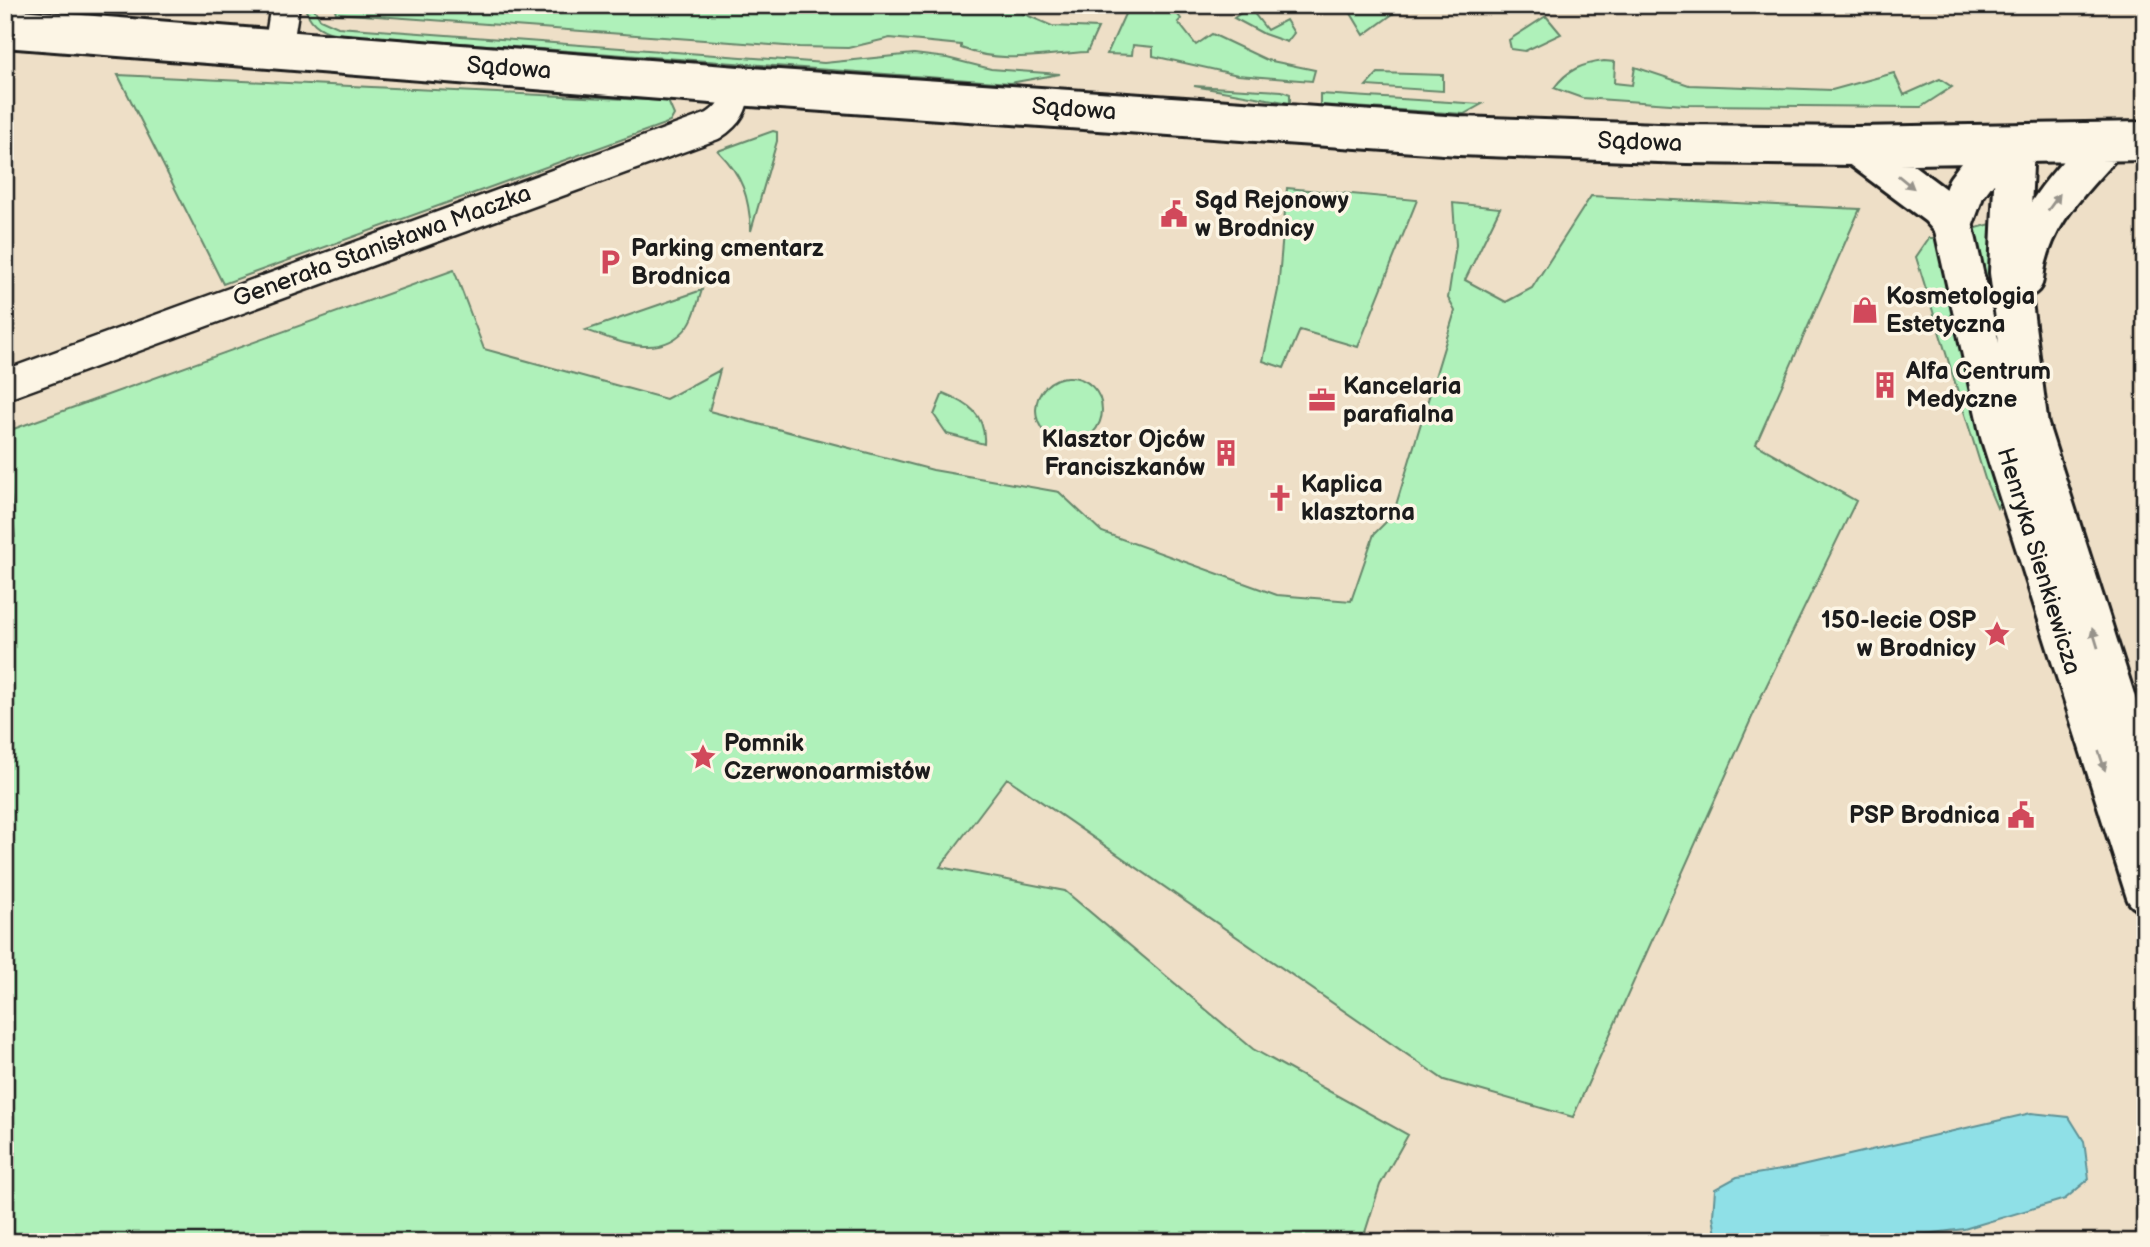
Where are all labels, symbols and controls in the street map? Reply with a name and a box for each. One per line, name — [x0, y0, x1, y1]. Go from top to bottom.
street label: Sądowa — [466, 51, 552, 85]
street label: Sądowa — [1031, 92, 1117, 126]
street label: Sądowa — [1597, 126, 1683, 158]
one-way arrow — [1897, 175, 1915, 190]
street label: Generała Stanisława Maczka — [229, 179, 535, 313]
place label: Sąd Rejonowy w Brodnicy — [1195, 186, 1349, 243]
one-way arrow — [2047, 193, 2061, 211]
public building icon: Sąd Rejonowy w Brodnicy — [1159, 199, 1189, 229]
place label: Parking cmentarz Brodnica — [631, 234, 824, 291]
parking icon: Parking cmentarz Brodnica — [595, 247, 625, 277]
place label: Kosmetologia Estetyczna — [1886, 282, 2035, 339]
shop icon: Kosmetologia Estetyczna — [1850, 295, 1880, 325]
place label: Alfa Centrum Medyczne — [1905, 357, 2051, 414]
building icon: Alfa Centrum Medyczne — [1870, 370, 1900, 400]
place label: Kancelaria parafialna — [1343, 372, 1461, 429]
office icon: Kancelaria parafialna — [1307, 385, 1337, 415]
place label: Klasztor Ojców Franciszkanów — [1041, 425, 1205, 482]
building icon: Klasztor Ojców Franciszkanów — [1211, 438, 1241, 468]
street label: Henryka Sienkiewicza — [1991, 444, 2087, 678]
place label: Kaplica klasztorna — [1301, 470, 1415, 527]
church icon: Kaplica klasztorna — [1265, 483, 1295, 513]
place label: 150-lecie OSP w Brodnicy — [1821, 606, 1976, 663]
place icon: 150-lecie OSP w Brodnicy — [1982, 619, 2012, 649]
one-way arrow — [2090, 627, 2100, 648]
place label: Pomnik Czerwonoarmistów — [724, 729, 931, 786]
place icon: Pomnik Czerwonoarmistów — [688, 742, 718, 772]
one-way arrow — [2098, 751, 2108, 772]
public building icon: PSP Brodnica — [2006, 800, 2036, 830]
place label: PSP Brodnica — [1849, 801, 2000, 830]

